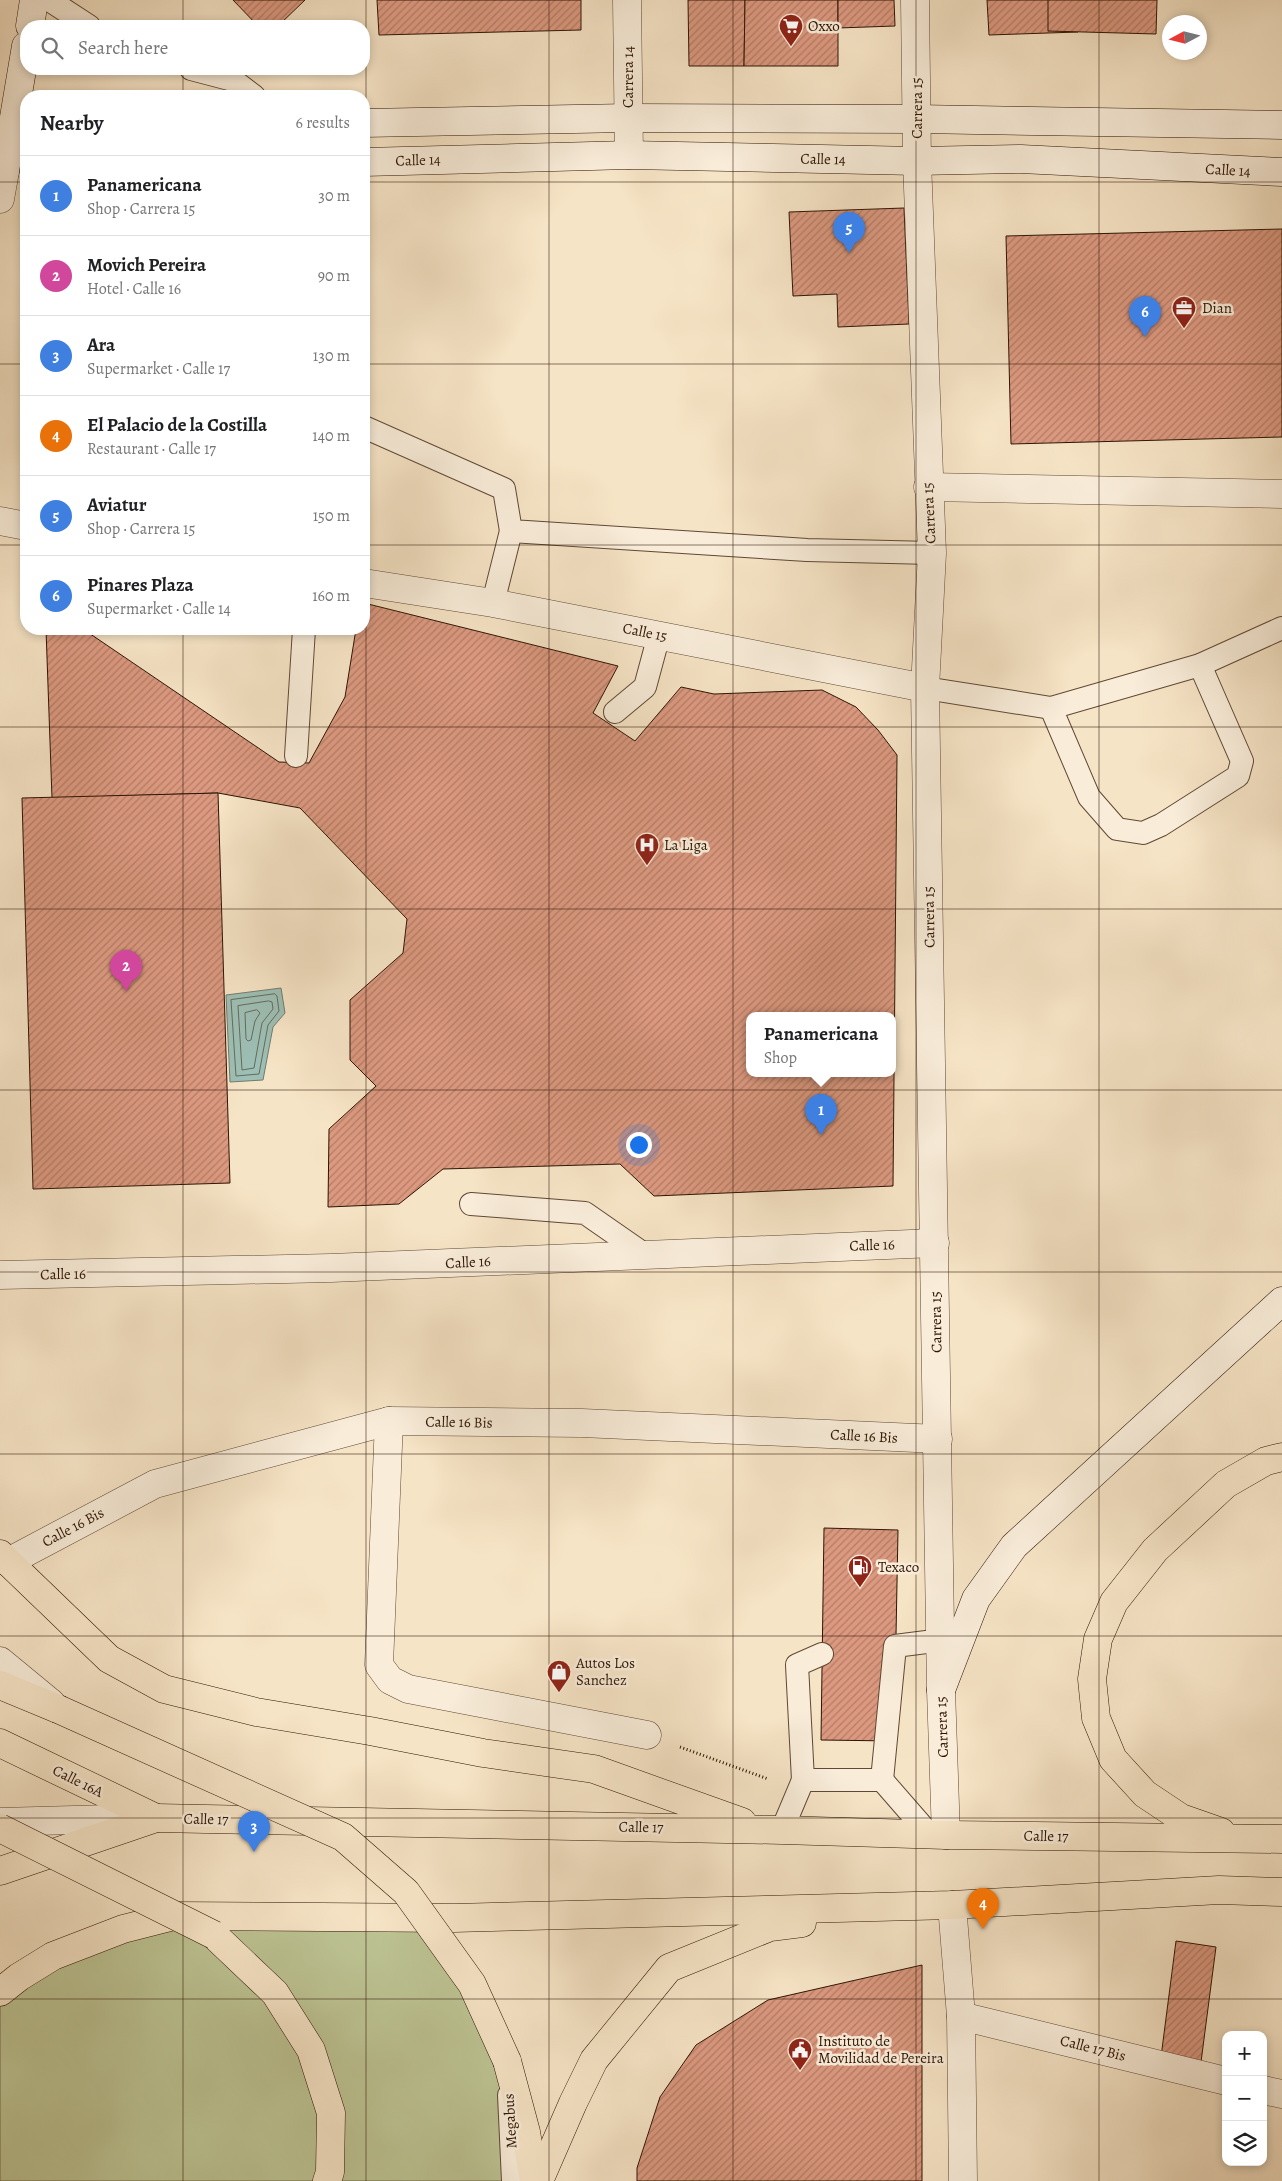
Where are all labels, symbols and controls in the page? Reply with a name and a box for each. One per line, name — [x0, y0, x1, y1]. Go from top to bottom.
supermarket icon: Oxxo — [778, 13, 804, 47]
north arrow — [1162, 15, 1207, 60]
place label: Oxxo — [808, 16, 840, 36]
search box — [20, 20, 370, 75]
icon: search — [38, 34, 66, 62]
text: Search here — [78, 35, 168, 61]
street label: Carrera 14 — [618, 46, 638, 108]
street label: Carrera 15 — [907, 77, 927, 139]
text: Nearby — [40, 109, 103, 137]
text: 6 results — [296, 112, 350, 134]
street label: Calle 14 — [395, 149, 441, 171]
street label: Calle 14 — [800, 149, 846, 169]
street label: Calle 14 — [1205, 159, 1251, 181]
text: Panamericana — [87, 172, 202, 198]
text: 1 — [53, 185, 59, 207]
text: 30 m — [318, 185, 350, 207]
text: Shop · Carrera 15 — [87, 198, 195, 220]
pin: 5 — [833, 212, 865, 253]
text: Movich Pereira — [87, 252, 206, 278]
text: 2 — [52, 265, 60, 287]
text: 90 m — [318, 265, 350, 287]
text: Hotel · Calle 16 — [87, 278, 181, 300]
office icon: Dian — [1171, 295, 1197, 329]
pin: 6 — [1129, 296, 1161, 337]
place label: Dian — [1202, 298, 1232, 318]
text: Ara — [87, 332, 115, 358]
text: 3 — [53, 345, 59, 367]
text: 130 m — [313, 345, 350, 367]
text: Supermarket · Calle 17 — [87, 358, 230, 380]
text: El Palacio de la Costilla — [87, 412, 267, 438]
text: 4 — [52, 425, 60, 447]
text: 140 m — [312, 425, 350, 447]
text: Restaurant · Calle 17 — [87, 438, 216, 460]
street label: Carrera 15 — [917, 482, 941, 544]
text: Aviatur — [87, 492, 146, 518]
text: 5 — [53, 505, 59, 527]
text: 150 m — [313, 505, 350, 527]
text: Shop · Carrera 15 — [87, 518, 195, 540]
text: Pinares Plaza — [87, 572, 194, 598]
text: 6 — [52, 585, 60, 607]
text: 160 m — [312, 585, 350, 607]
text: Supermarket · Calle 14 — [87, 598, 231, 620]
street label: Calle 15 — [621, 618, 669, 646]
hospital icon: La Liga — [634, 832, 660, 866]
place label: La Liga — [664, 835, 708, 855]
street label: Carrera 15 — [918, 886, 940, 948]
pin: 2 — [110, 950, 142, 991]
popup — [746, 1012, 896, 1077]
text: Panamericana — [764, 1021, 878, 1047]
text: Shop — [764, 1047, 797, 1069]
pin: 1 — [805, 1094, 837, 1135]
your location — [626, 1132, 652, 1158]
street label: Calle 16 — [849, 1234, 895, 1256]
street label: Calle 16 — [445, 1251, 491, 1273]
street label: Calle 16 — [40, 1264, 86, 1284]
street label: Carrera 15 — [925, 1291, 947, 1353]
street label: Calle 16 Bis — [425, 1411, 493, 1433]
street label: Calle 16 Bis — [830, 1424, 898, 1448]
street label: Calle 16 Bis — [39, 1502, 107, 1552]
fuel station icon: Texaco — [847, 1554, 873, 1588]
place label: Texaco — [878, 1557, 919, 1577]
place label: Autos Los Sanchez — [575, 1653, 635, 1690]
shop icon: Autos Los Sanchez — [546, 1659, 572, 1693]
street label: Carrera 15 — [931, 1696, 953, 1758]
street label: Calle 16A — [49, 1760, 107, 1802]
street label: Calle 17 — [183, 1809, 229, 1829]
pin: 3 — [238, 1811, 270, 1852]
street label: Calle 17 — [618, 1817, 664, 1837]
street label: Calle 17 — [1023, 1826, 1069, 1846]
pin: 4 — [967, 1888, 999, 1929]
street label: Calle 17 Bis — [1058, 2030, 1128, 2066]
place label: Instituto de Movilidad de Pereira — [818, 2031, 944, 2068]
map controls — [1222, 2031, 1267, 2166]
button: + — [1222, 2031, 1267, 2076]
public building icon: Instituto de Movilidad de Pereira — [787, 2037, 813, 2071]
button: − — [1222, 2076, 1267, 2121]
street label: Megabus — [499, 2093, 521, 2149]
button: layers — [1222, 2121, 1267, 2166]

